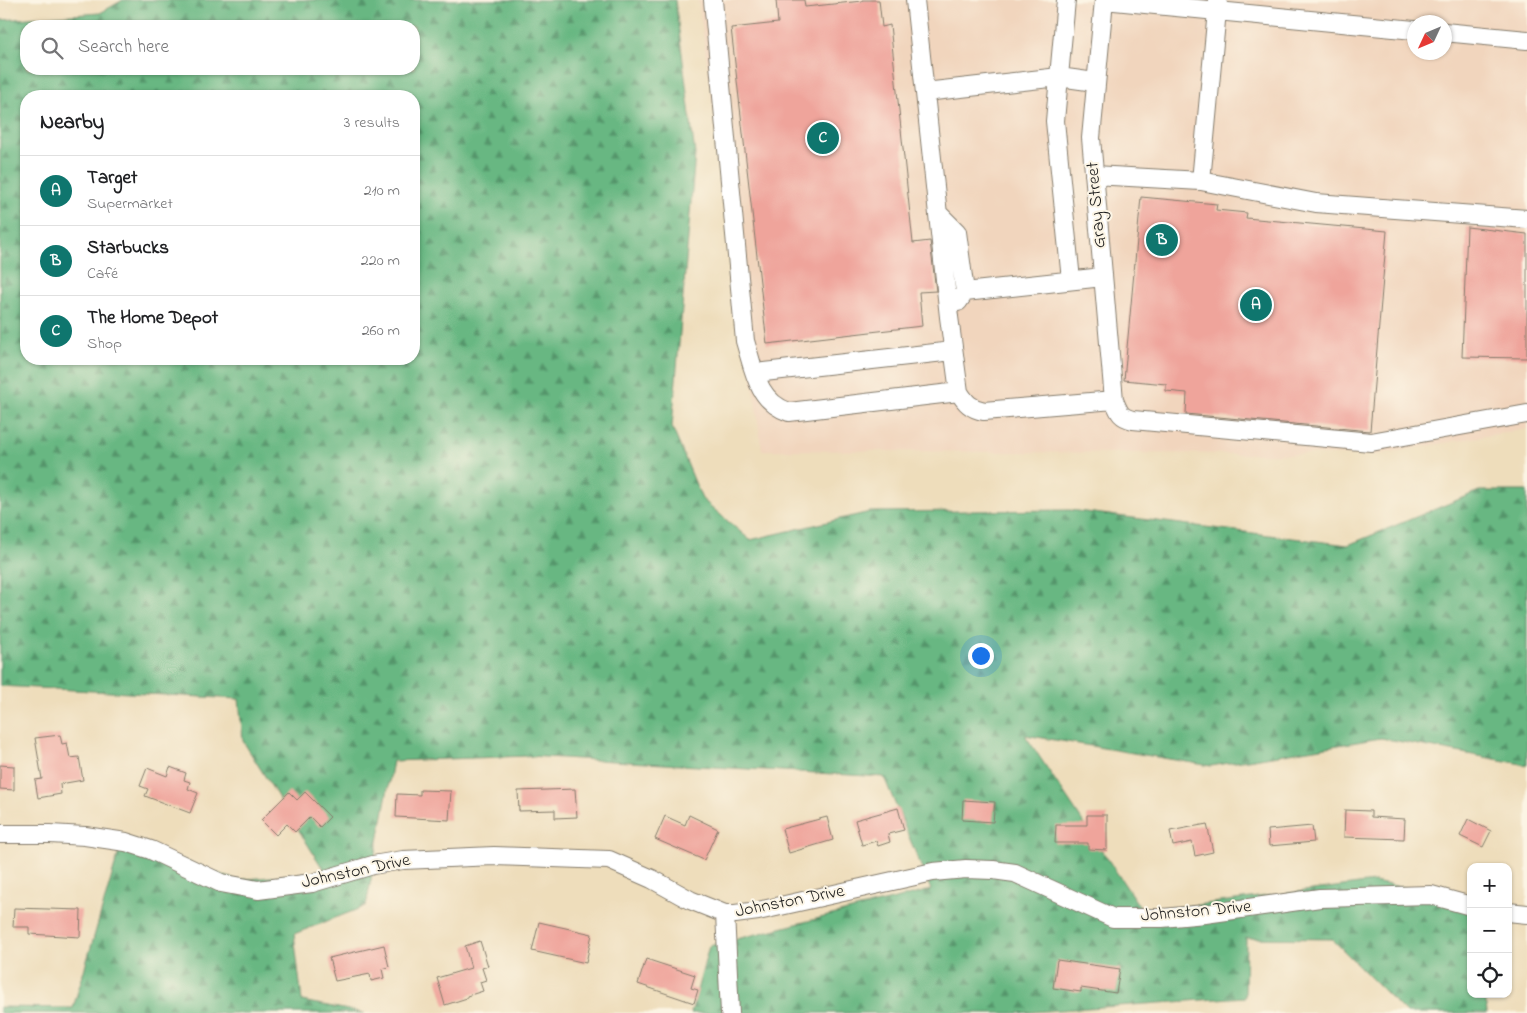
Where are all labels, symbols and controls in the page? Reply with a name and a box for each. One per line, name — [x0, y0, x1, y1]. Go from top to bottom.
north arrow — [1407, 15, 1452, 60]
search box — [20, 20, 420, 75]
icon: search — [38, 34, 66, 62]
text: Search here — [78, 34, 169, 61]
text: Nearby — [40, 108, 104, 138]
text: 3 results — [344, 111, 400, 135]
pin: C — [807, 119, 839, 157]
street label: Gray Street — [1080, 161, 1114, 249]
text: Target — [87, 165, 137, 192]
text: A — [51, 179, 61, 203]
text: 210 m — [364, 179, 400, 203]
text: Supermarket — [87, 192, 173, 216]
pin: B — [1146, 221, 1178, 259]
text: Starbucks — [87, 235, 169, 262]
text: B — [51, 249, 61, 273]
text: 220 m — [361, 249, 400, 273]
text: Café — [87, 262, 118, 286]
pin: A — [1240, 286, 1272, 324]
text: The Home Depot — [87, 305, 218, 332]
text: C — [52, 319, 60, 343]
text: 260 m — [362, 319, 400, 343]
text: Shop — [87, 332, 122, 356]
your location — [968, 643, 994, 669]
street label: Johnston Drive — [299, 848, 414, 896]
map controls — [1467, 863, 1512, 998]
button: + — [1467, 863, 1512, 908]
street label: Johnston Drive — [733, 879, 848, 925]
street label: Johnston Drive — [1140, 894, 1253, 930]
button: − — [1467, 908, 1512, 953]
button: locate — [1467, 953, 1512, 998]

